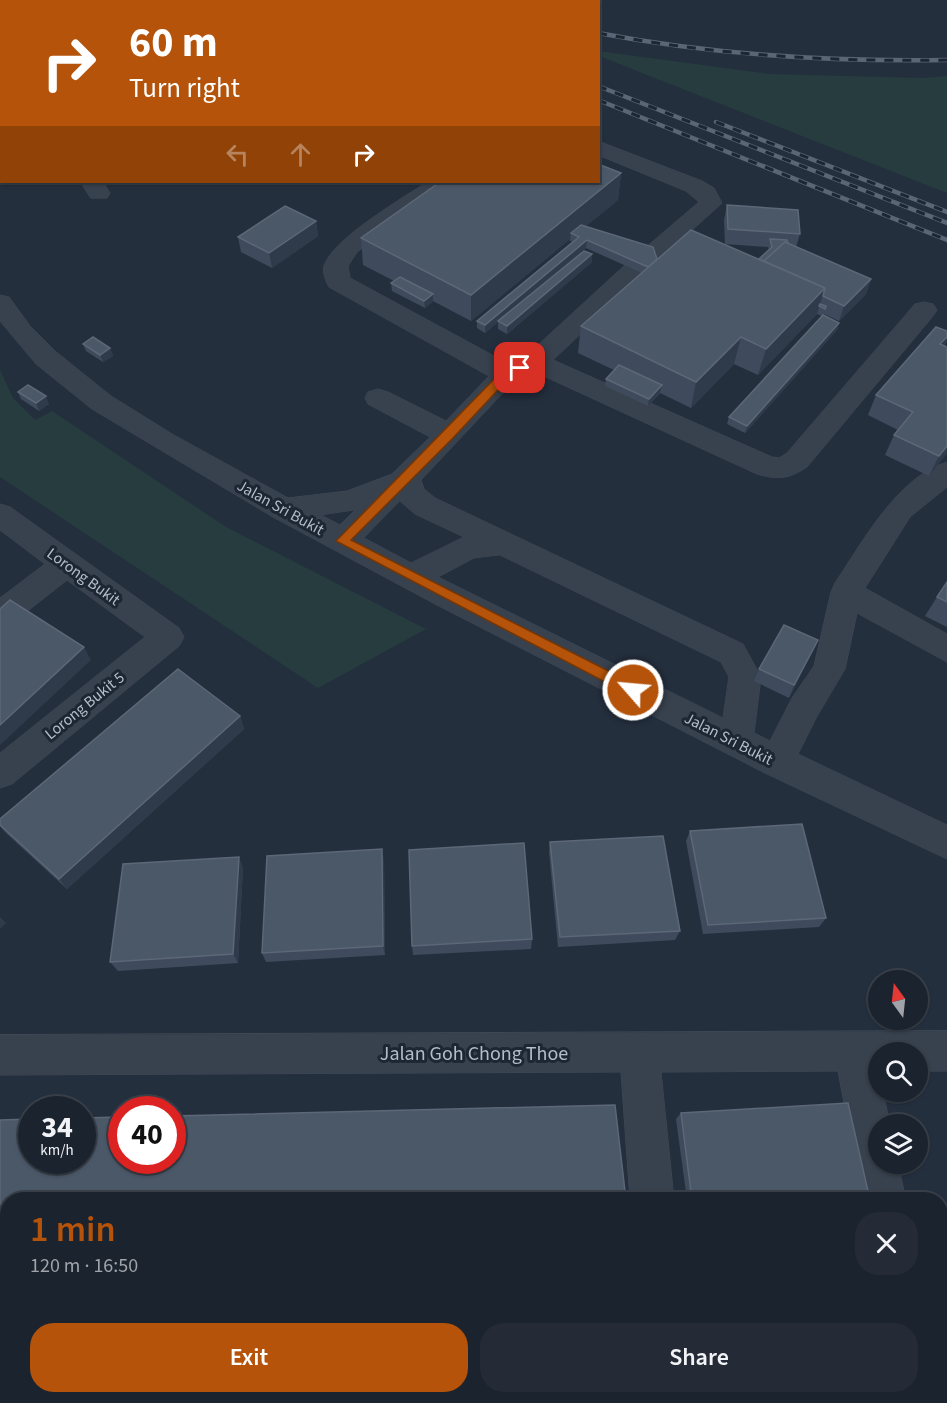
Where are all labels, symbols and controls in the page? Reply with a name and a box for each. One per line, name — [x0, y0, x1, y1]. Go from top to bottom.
text: 60 m — [129, 13, 218, 73]
icon: right — [30, 24, 108, 102]
text: Turn right — [129, 69, 240, 108]
icon: left — [221, 138, 254, 171]
icon: ahead — [284, 138, 317, 171]
icon: right — [347, 138, 380, 171]
pin — [494, 342, 545, 393]
icon: arrive — [503, 351, 536, 384]
street label: Jalan Sri Bukit — [233, 475, 329, 541]
street label: Lorong Bukit — [42, 543, 125, 611]
position arrow — [601, 658, 665, 722]
street label: Lorong Bukit 5 — [40, 667, 129, 745]
street label: Jalan Sri Bukit — [681, 707, 777, 771]
north arrow — [868, 970, 928, 1030]
map controls — [868, 970, 928, 1174]
street label: Jalan Goh Chong Thoe — [380, 1040, 568, 1068]
button: search — [868, 1042, 928, 1102]
speed limit sign: 40 — [108, 1096, 186, 1174]
text: 34 — [41, 1106, 73, 1149]
button: layers — [868, 1114, 928, 1174]
text: km/h — [40, 1140, 74, 1161]
text: 1 min — [30, 1204, 116, 1255]
button: close — [855, 1212, 918, 1275]
text: 120 m · 16:50 — [30, 1252, 138, 1280]
button: Exit — [30, 1323, 468, 1392]
button: Share — [480, 1323, 918, 1392]

